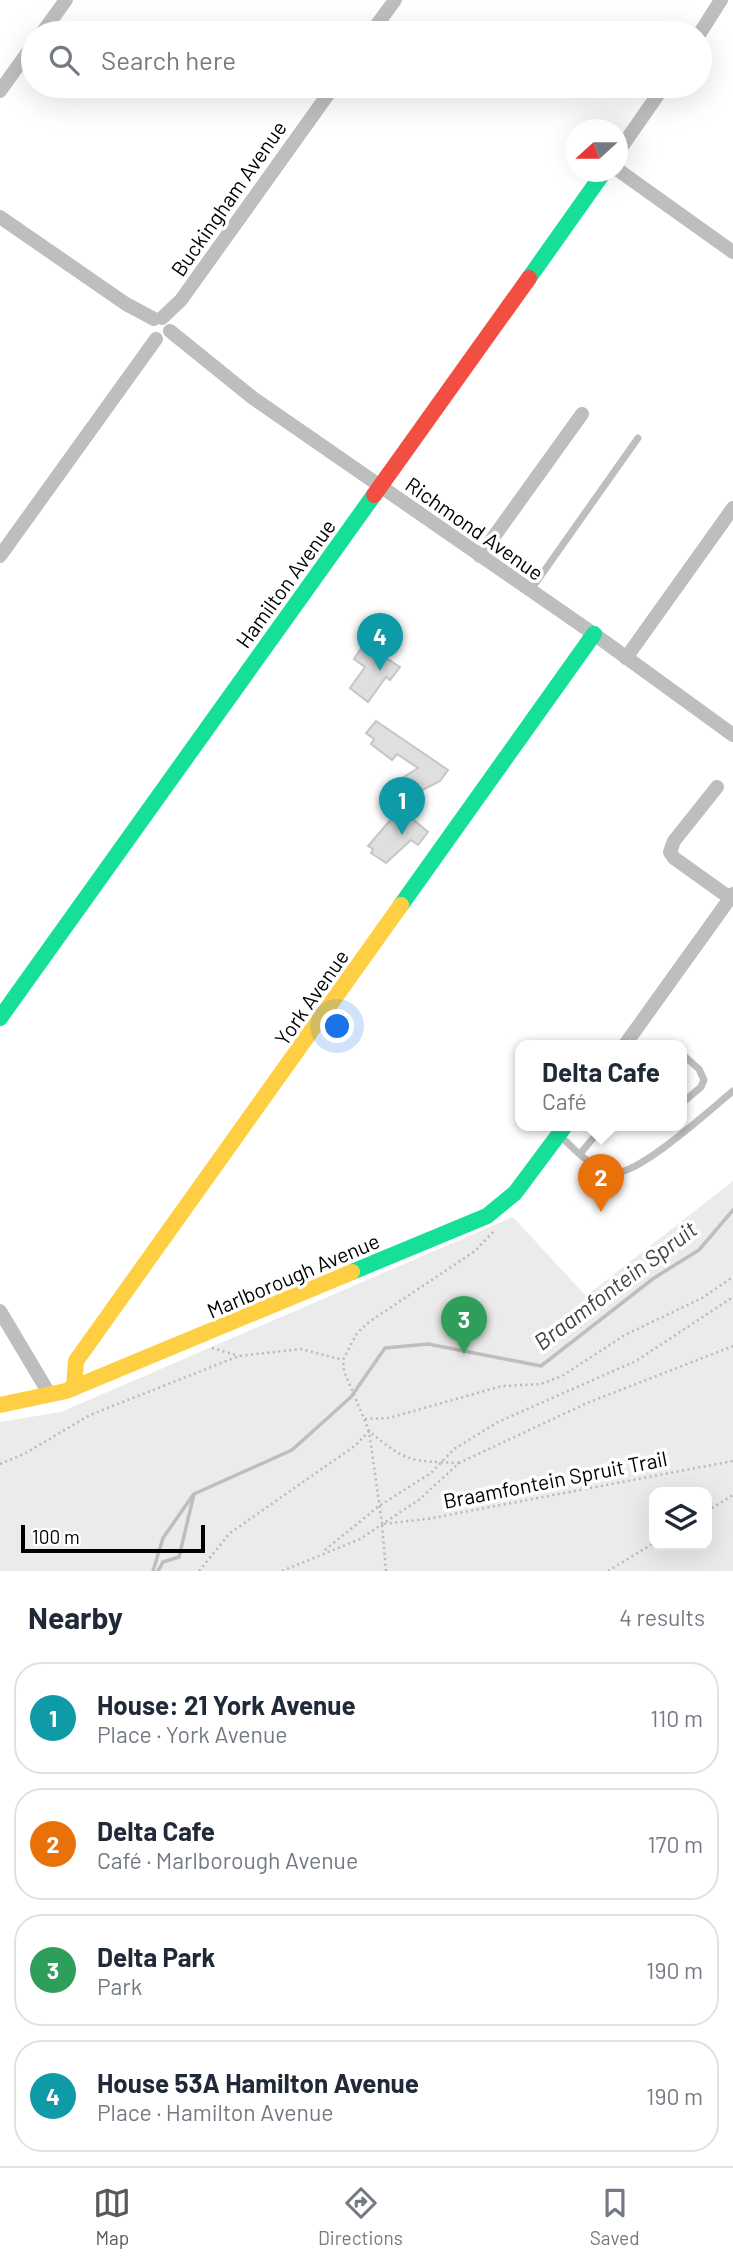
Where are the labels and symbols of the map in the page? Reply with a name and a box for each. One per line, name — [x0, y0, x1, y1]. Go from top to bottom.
street label: Buckingham Avenue — [165, 116, 291, 280]
north arrow — [565, 119, 628, 182]
street label: Richmond Avenue — [401, 471, 549, 585]
street label: Hamilton Avenue — [230, 514, 340, 652]
pin: 4 — [357, 613, 403, 671]
pin: 1 — [379, 777, 425, 835]
street label: York Avenue — [269, 944, 353, 1050]
your location — [320, 1009, 354, 1043]
pin: 2 — [578, 1154, 624, 1212]
water label: Braamfontein Spruit — [528, 1215, 702, 1355]
street label: Marlborough Avenue — [203, 1227, 383, 1323]
pin: 3 — [441, 1296, 487, 1354]
street label: Braamfontein Spruit Trail — [441, 1445, 669, 1513]
scale bar — [21, 1522, 205, 1554]

